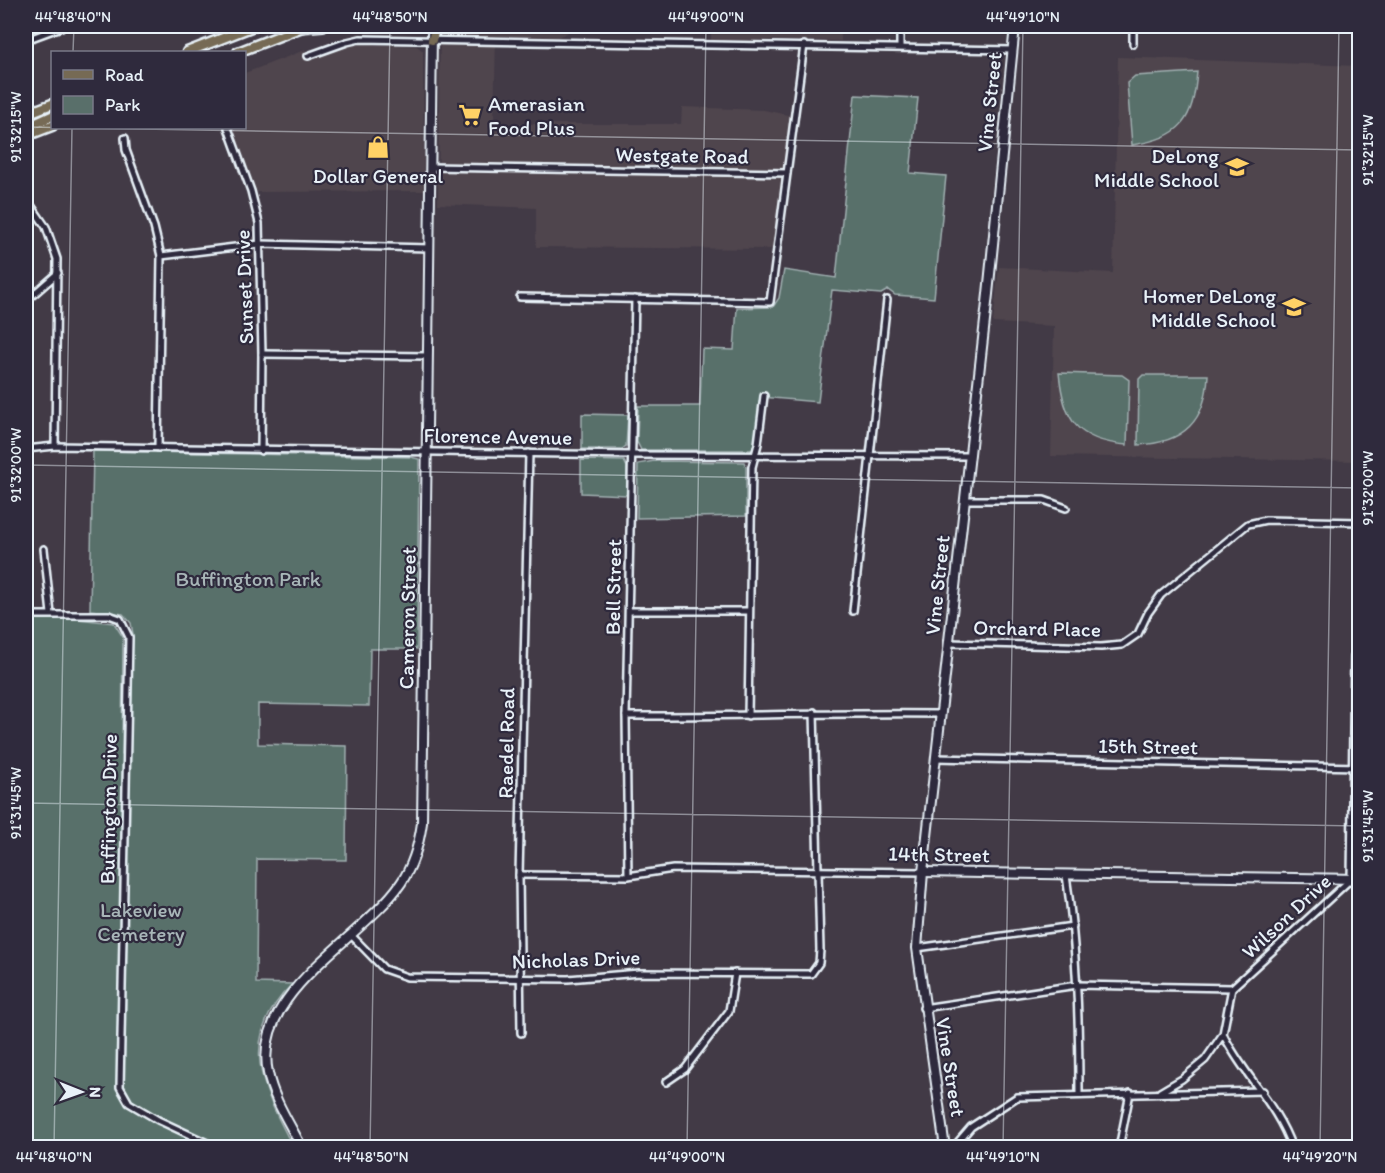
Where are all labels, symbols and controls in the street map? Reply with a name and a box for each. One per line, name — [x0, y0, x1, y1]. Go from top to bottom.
text: 44°48'40"N — [35, 8, 111, 26]
text: 44°48'50"N — [352, 8, 428, 26]
text: 44°49'00"N — [668, 8, 744, 26]
text: 44°49'10"N — [986, 8, 1060, 26]
legend — [51, 51, 246, 129]
street label: Vine Street — [971, 51, 1007, 153]
text: Road — [105, 64, 144, 86]
text: 91°32'15"W — [7, 91, 25, 163]
place label: Amerasian Food Plus — [488, 91, 585, 140]
text: Park — [105, 94, 140, 116]
supermarket icon: Amerasian Food Plus — [457, 102, 483, 128]
text: 91°32'15"W — [1359, 114, 1377, 186]
shop icon: Dollar General — [365, 134, 391, 160]
street label: Westgate Road — [615, 141, 749, 169]
place label: DeLong Middle School — [1094, 143, 1219, 192]
school or university icon: DeLong Middle School — [1224, 154, 1250, 180]
place label: Dollar General — [313, 163, 443, 188]
street label: Sunset Drive — [230, 229, 258, 345]
place label: Homer DeLong Middle School — [1143, 283, 1276, 332]
school or university icon: Homer DeLong Middle School — [1281, 294, 1307, 320]
street label: Florence Avenue — [423, 422, 573, 450]
text: 91°32'00"W — [7, 427, 25, 502]
text: 91°32'00"W — [1359, 450, 1377, 525]
street label: Vine Street — [919, 534, 955, 636]
street label: Bell Street — [600, 539, 626, 635]
street label: Cameron Street — [393, 546, 421, 690]
park label: Buffington Park — [175, 566, 321, 591]
street label: Orchard Place — [973, 614, 1101, 642]
street label: Raedel Road — [493, 687, 519, 799]
street label: 15th Street — [1098, 733, 1198, 759]
street label: Buffington Drive — [94, 734, 122, 884]
text: 91°31'45"W — [7, 767, 25, 839]
text: 91°31'45"W — [1359, 790, 1377, 862]
street label: 14th Street — [888, 841, 990, 867]
street label: Wilson Drive — [1236, 868, 1336, 964]
park label: Lakeview Cemetery — [97, 897, 185, 946]
street label: Nicholas Drive — [511, 944, 641, 974]
street label: Vine Street — [931, 1015, 971, 1119]
north arrow — [51, 1062, 111, 1122]
text: N — [86, 1087, 105, 1098]
text: 44°48'40"N — [16, 1148, 92, 1166]
text: 44°48'50"N — [333, 1148, 409, 1166]
text: 44°49'00"N — [649, 1148, 725, 1166]
text: 44°49'10"N — [966, 1148, 1040, 1166]
text: 44°49'20"N — [1283, 1148, 1357, 1166]

